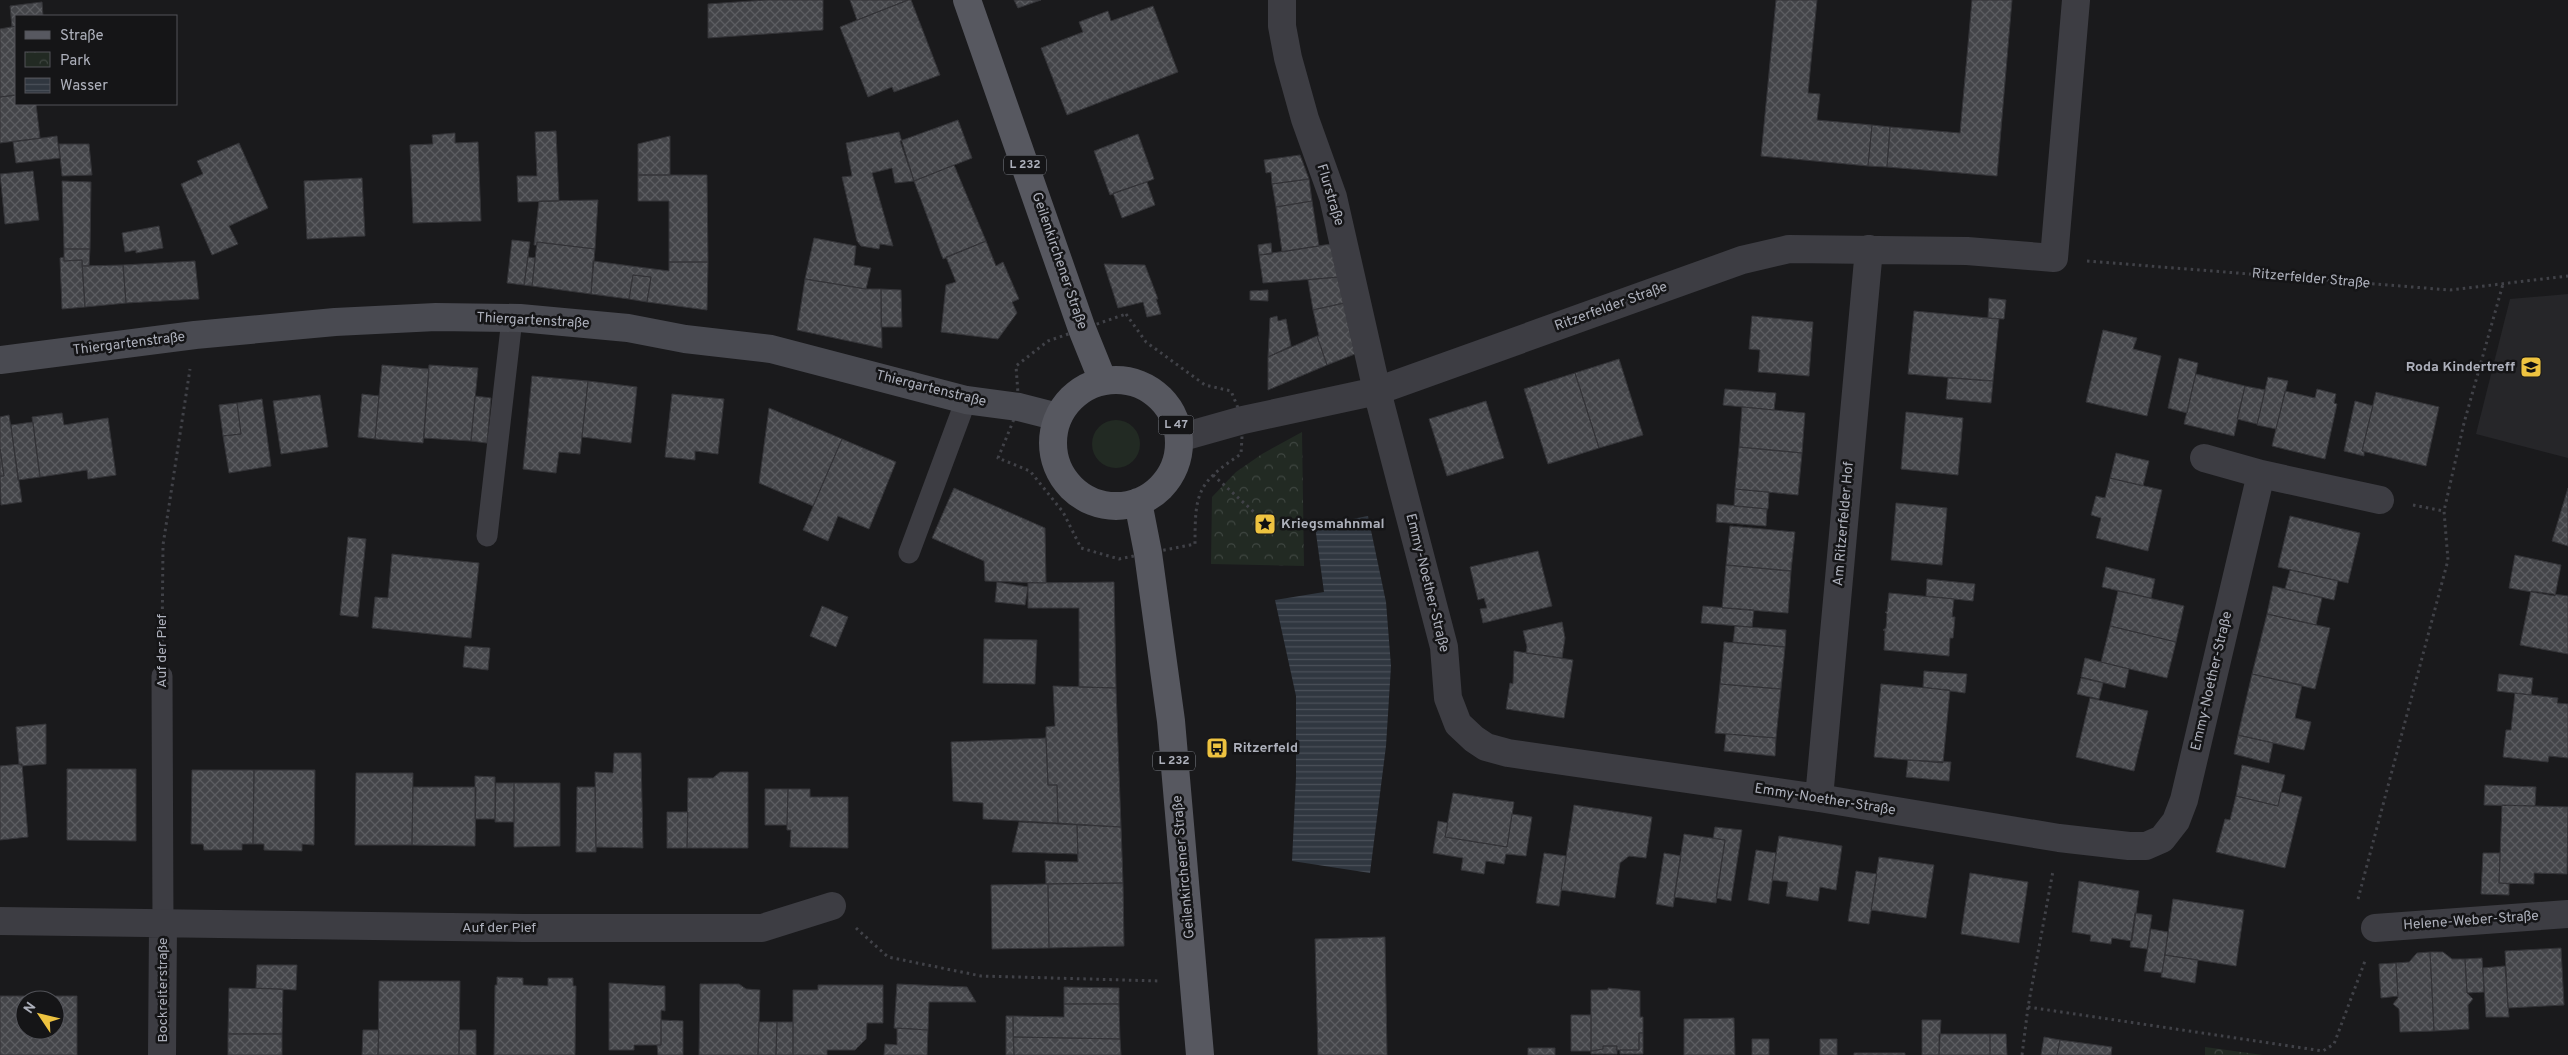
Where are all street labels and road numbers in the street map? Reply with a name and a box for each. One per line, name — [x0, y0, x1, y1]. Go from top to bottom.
road number: L 232 — [1004, 156, 1046, 174]
street label: Flurstraße — [1313, 162, 1347, 228]
street label: Geilenkirchener Straße — [1028, 190, 1090, 332]
street label: Ritzerfelder Straße — [2251, 265, 2371, 293]
street label: Ritzerfelder Straße — [1552, 279, 1670, 335]
street label: Thiergartenstraße — [476, 310, 590, 332]
street label: Thiergartenstraße — [72, 329, 186, 359]
street label: Thiergartenstraße — [874, 367, 988, 411]
road number: L 47 — [1158, 416, 1194, 434]
street label: Am Ritzerfelder Hof — [1830, 461, 1858, 587]
street label: Emmy-Noether-Straße — [1402, 512, 1452, 654]
street label: Emmy-Noether-Straße — [2188, 610, 2236, 752]
street label: Auf der Pief — [154, 614, 171, 688]
road number: L 232 — [1153, 751, 1195, 770]
street label: Emmy-Noether-Straße — [1753, 780, 1897, 820]
street label: Geilenkirchener Straße — [1169, 795, 1199, 939]
street label: Helene-Weber-Straße — [2403, 908, 2539, 934]
street label: Auf der Pief — [462, 920, 536, 937]
street label: Bockreiterstraße — [155, 937, 172, 1043]

